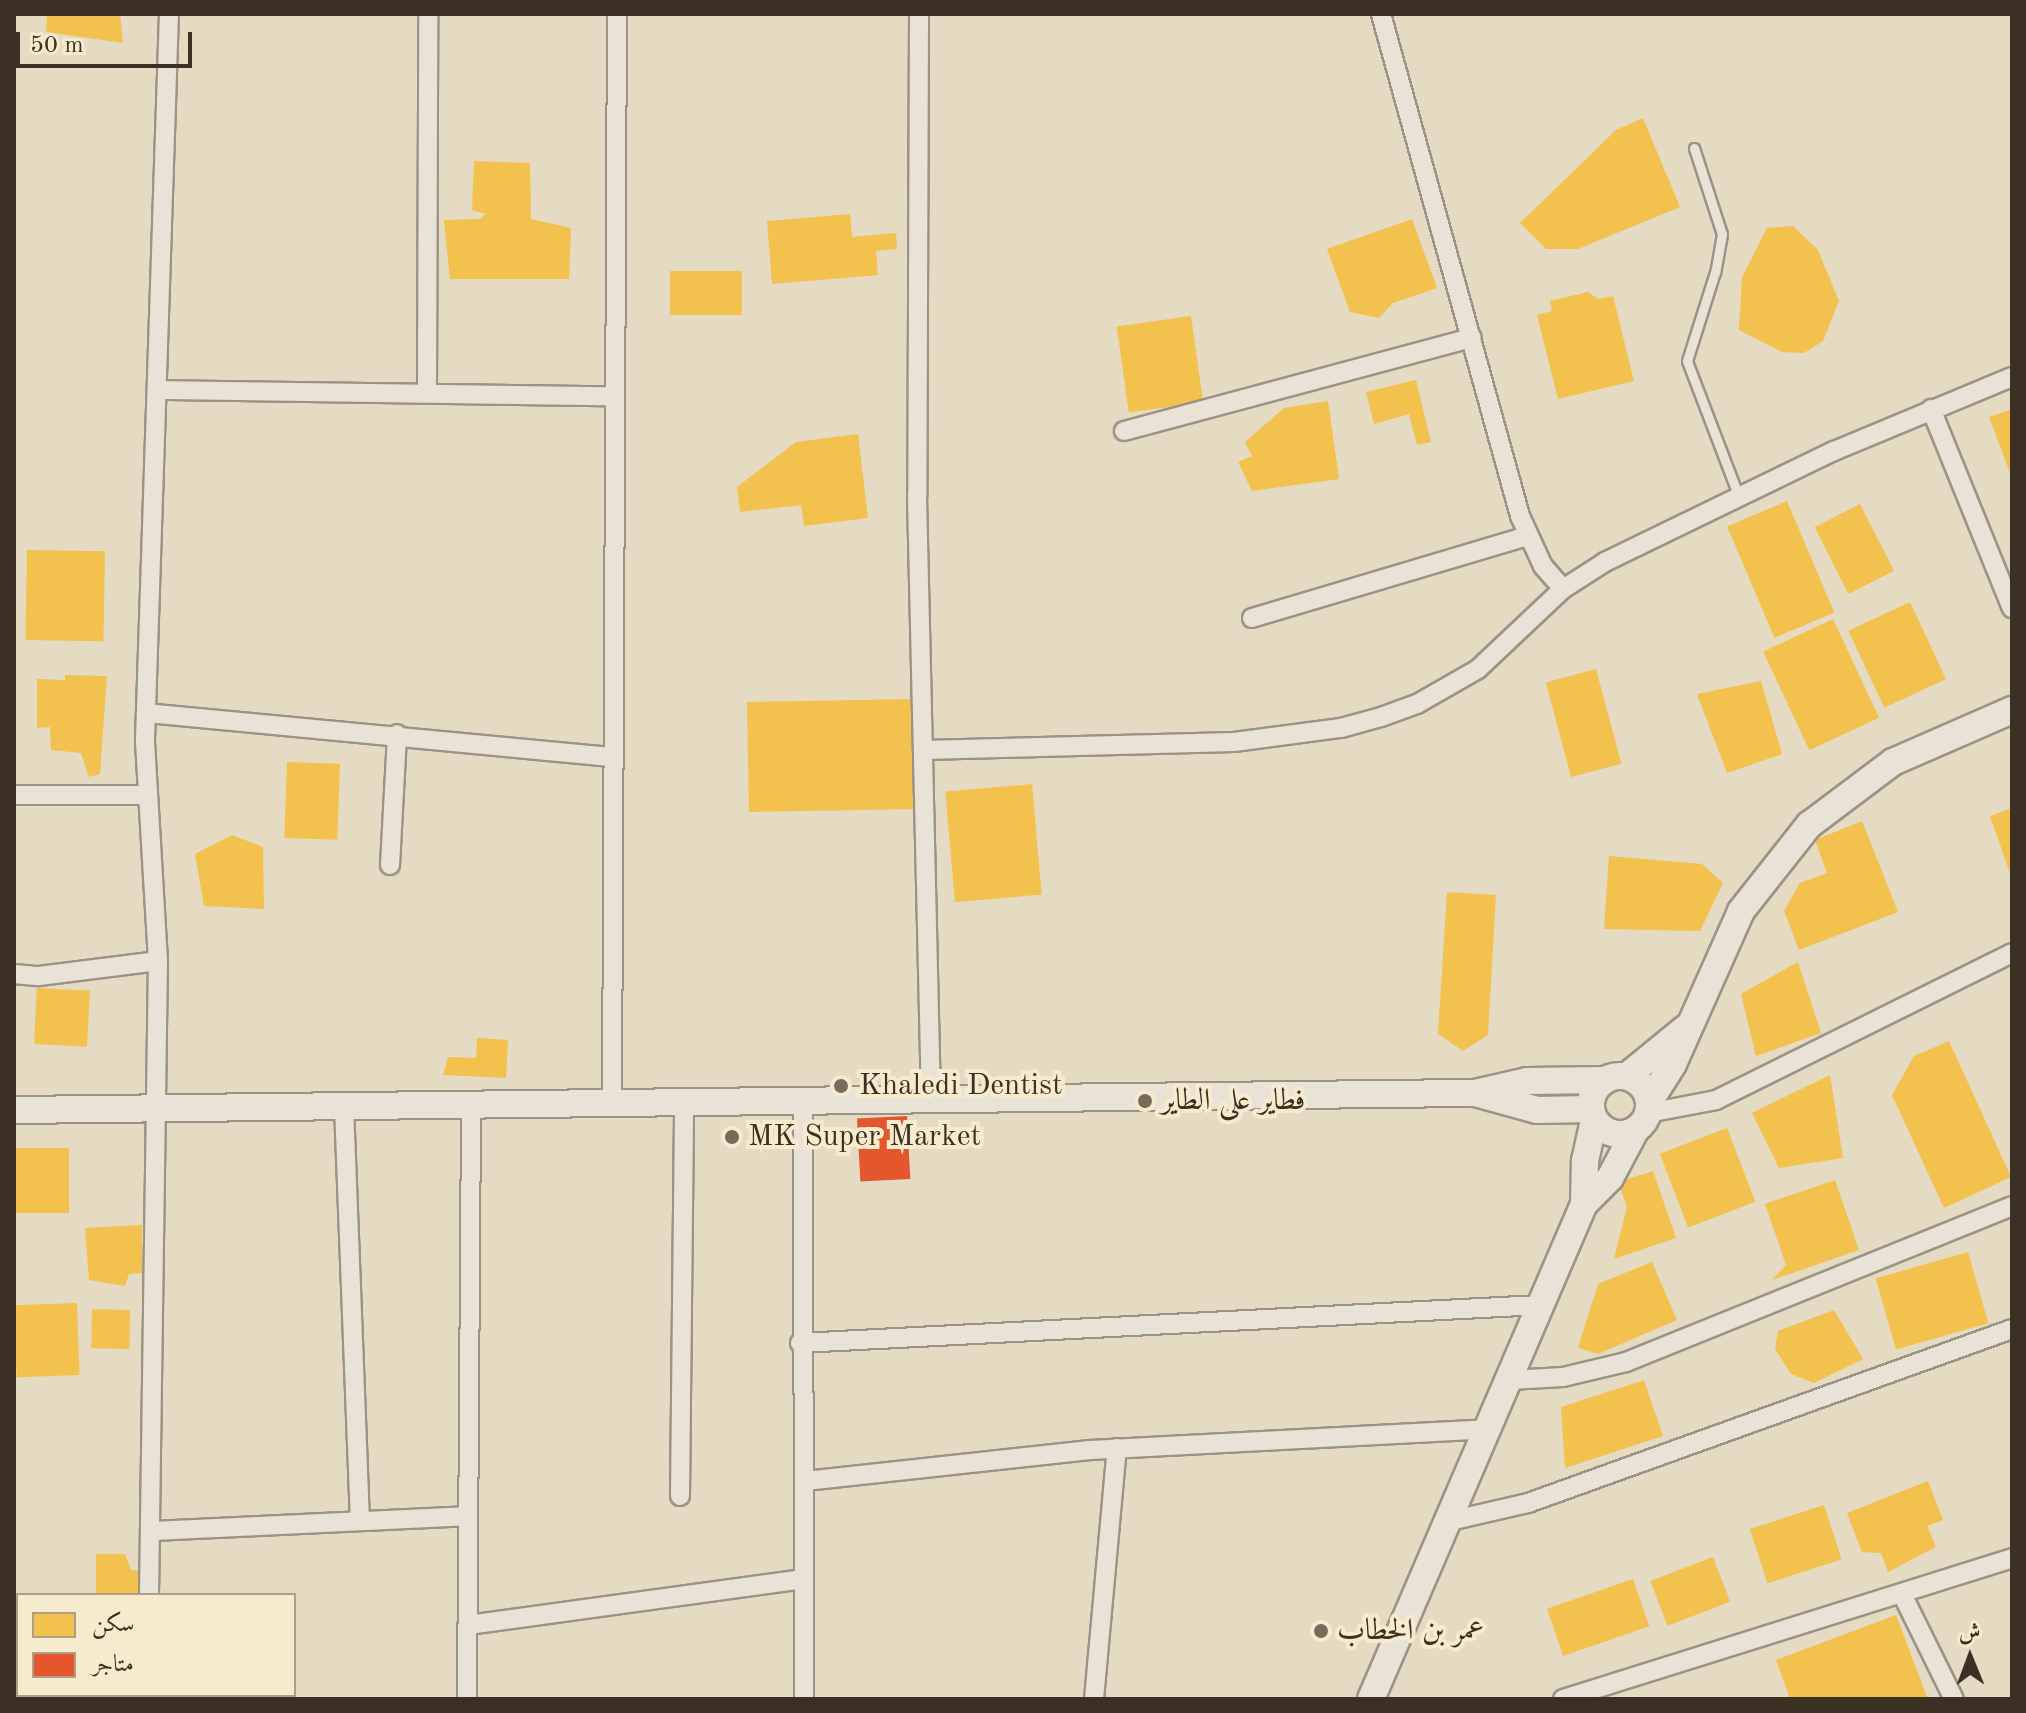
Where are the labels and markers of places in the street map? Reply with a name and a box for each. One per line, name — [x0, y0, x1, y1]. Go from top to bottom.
place label: Khaledi Dentist — [859, 1068, 1062, 1104]
marker: Khaledi Dentist — [830, 1075, 852, 1097]
place label: فطاير على الطاير — [1161, 1083, 1305, 1119]
marker: فطاير على الطاير — [1136, 1092, 1154, 1110]
place label: MK Super Market — [748, 1119, 981, 1155]
marker: MK Super Market — [723, 1128, 741, 1146]
place label: عمر بن الخطاب — [1337, 1613, 1484, 1649]
marker: عمر بن الخطاب — [1312, 1622, 1330, 1640]

